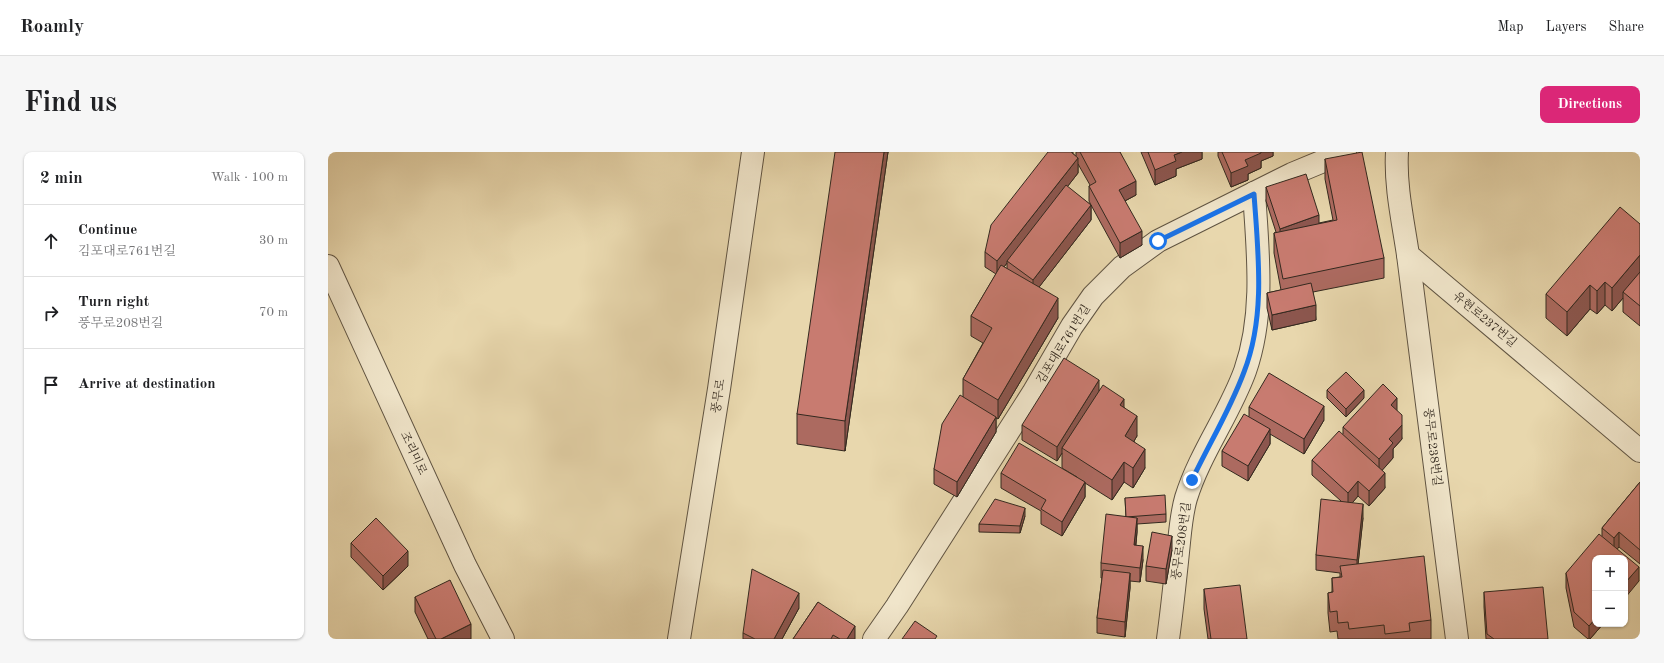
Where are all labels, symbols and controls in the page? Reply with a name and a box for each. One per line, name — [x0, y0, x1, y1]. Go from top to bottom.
text: Roamly — [20, 18, 84, 37]
text: Map — [1498, 20, 1524, 34]
text: Layers — [1546, 20, 1587, 34]
text: Share — [1609, 20, 1644, 34]
button: Directions — [1540, 86, 1640, 123]
text: Find us — [24, 90, 117, 118]
text: 2 min — [40, 170, 83, 187]
text: Walk · 100 m — [211, 171, 288, 184]
text: Continue — [78, 223, 137, 238]
icon: ahead — [40, 230, 62, 252]
route start — [1149, 232, 1167, 250]
text: 30 m — [259, 234, 288, 247]
text: 김포대로761번길 — [78, 245, 176, 258]
street label: 유현로237번길 — [1450, 289, 1519, 350]
text: Turn right — [78, 295, 149, 310]
icon: right — [40, 302, 62, 324]
street label: 김포대로761번길 — [1034, 302, 1093, 386]
text: 70 m — [259, 306, 288, 319]
text: 풍무로208번길 — [78, 317, 163, 330]
icon: arrive — [40, 374, 62, 396]
text: Arrive at destination — [78, 377, 216, 392]
street label: 풍무로 — [708, 377, 728, 414]
street label: 풍무로238번길 — [1421, 407, 1445, 487]
street label: 조리미로 — [398, 429, 429, 477]
route end — [1183, 471, 1201, 489]
street label: 풍무로208번길 — [1169, 501, 1193, 581]
map controls — [1592, 555, 1628, 627]
button: + — [1592, 555, 1628, 591]
button: − — [1592, 591, 1628, 627]

